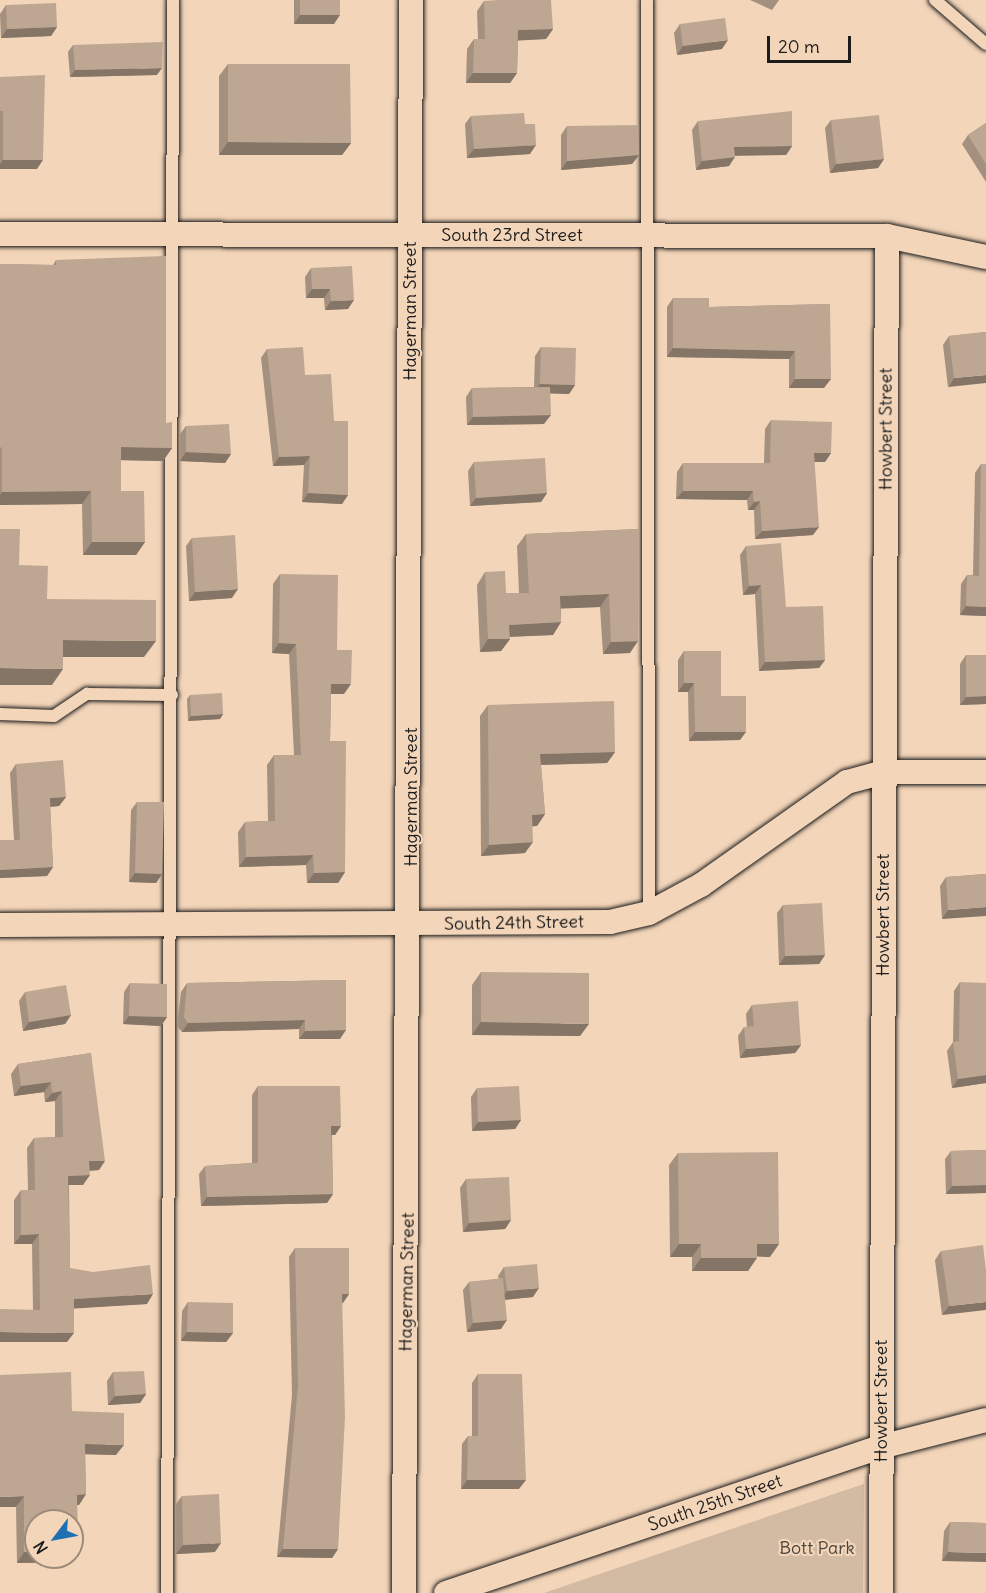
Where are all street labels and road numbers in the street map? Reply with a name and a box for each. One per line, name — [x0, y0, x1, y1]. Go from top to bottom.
street label: South 23rd Street — [441, 224, 583, 246]
street label: Hagerman Street — [399, 241, 421, 381]
street label: Howbert Street — [875, 368, 897, 490]
street label: Hagerman Street — [400, 727, 422, 867]
street label: Howbert Street — [872, 854, 894, 976]
street label: South 24th Street — [444, 911, 584, 935]
street label: Hagerman Street — [395, 1212, 419, 1352]
street label: Howbert Street — [870, 1340, 892, 1462]
street label: South 25th Street — [645, 1470, 785, 1536]

